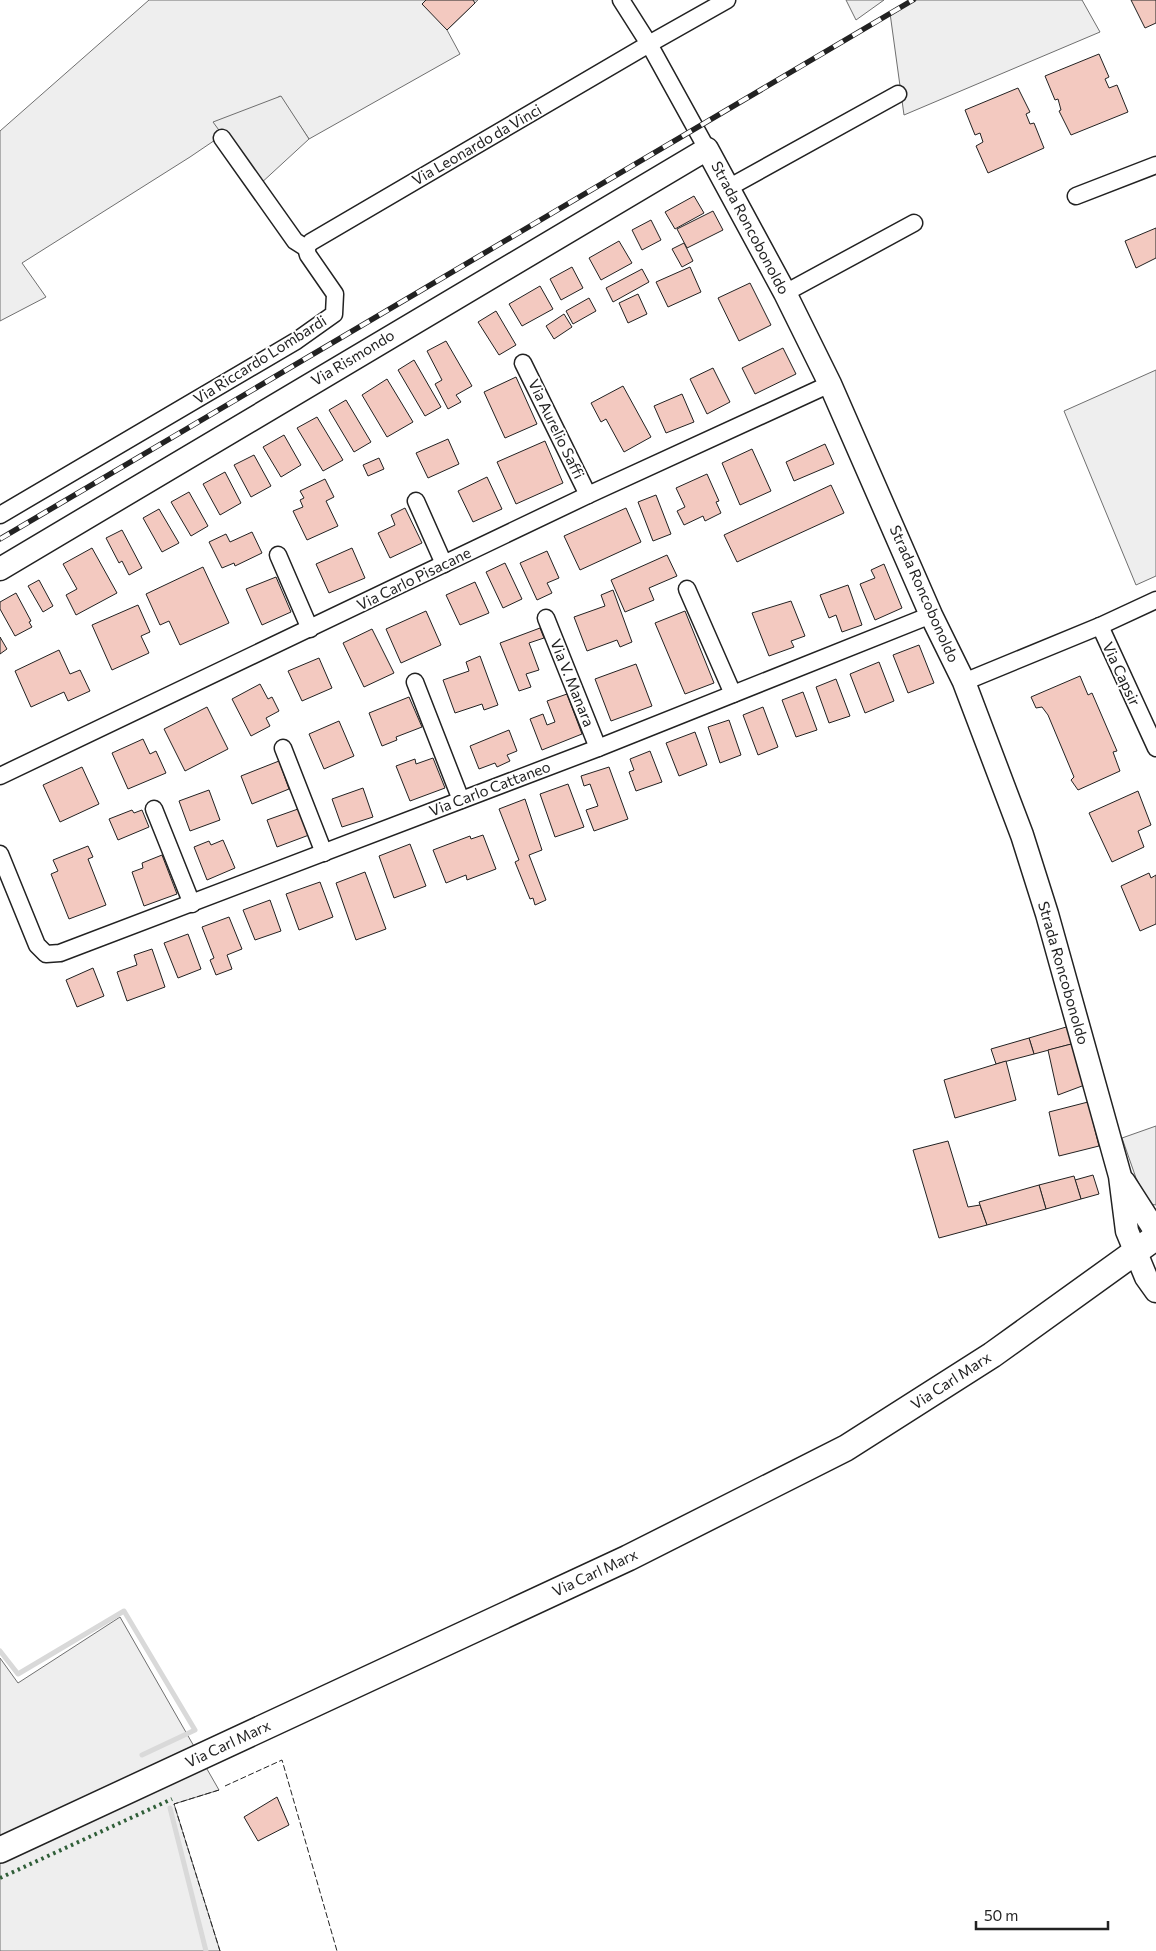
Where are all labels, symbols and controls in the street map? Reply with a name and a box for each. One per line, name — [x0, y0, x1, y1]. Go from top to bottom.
street label: Via Leonardo da Vinci — [409, 100, 544, 189]
street label: Strada Roncobonoldo — [708, 158, 794, 297]
street label: Via Riccardo Lombardi — [190, 311, 329, 407]
street label: Via Rismondo — [308, 325, 397, 389]
street label: Via Aurelio Saffi — [525, 376, 589, 481]
street label: Strada Roncobonoldo — [887, 522, 963, 665]
street label: Via Carlo Pisacane — [354, 543, 473, 613]
street label: Via V. Manara — [547, 636, 599, 729]
street label: Via Capsir — [1099, 639, 1145, 708]
street label: Via Carlo Cattaneo — [426, 757, 553, 819]
street label: Strada Roncobonoldo — [1035, 899, 1093, 1046]
street label: Via Carl Marx — [907, 1348, 994, 1413]
street label: Via Carl Marx — [549, 1545, 640, 1600]
street label: Via Carl Marx — [182, 1716, 273, 1771]
scale bar — [976, 1898, 1108, 1930]
text: 50 m — [984, 1906, 1018, 1924]

